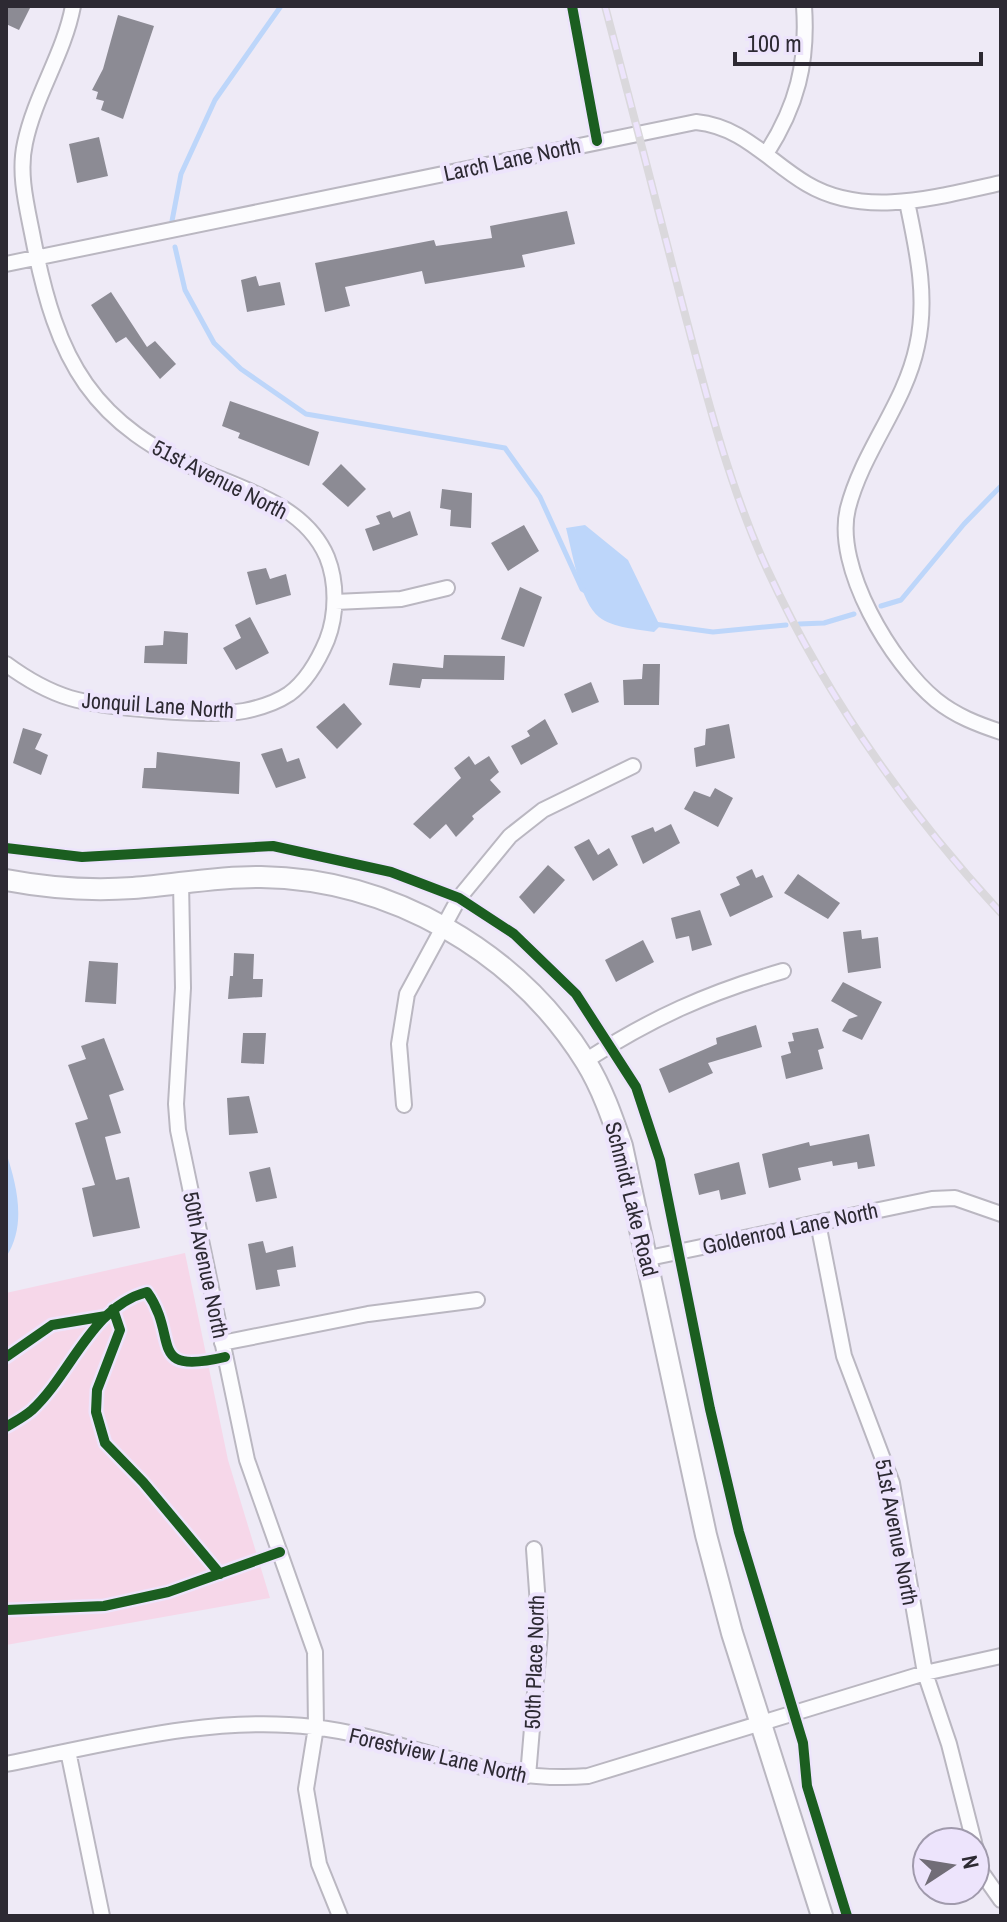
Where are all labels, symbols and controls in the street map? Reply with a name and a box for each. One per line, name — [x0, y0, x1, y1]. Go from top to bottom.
scale bar — [735, 16, 981, 66]
text: 100 m — [747, 27, 802, 59]
street label: Larch Lane North — [441, 130, 583, 188]
street label: 51st Avenue North — [147, 432, 293, 526]
street label: Jonquil Lane North — [81, 685, 235, 725]
street label: Schmidt Lake Road — [598, 1118, 666, 1280]
street label: 50th Avenue North — [176, 1189, 236, 1341]
street label: Goldenrod Lane North — [700, 1195, 880, 1261]
street label: 51st Avenue North — [868, 1456, 926, 1608]
street label: 50th Place North — [517, 1594, 551, 1730]
street label: Forestview Lane North — [346, 1720, 530, 1790]
north arrow — [911, 1826, 991, 1906]
text: N — [955, 1852, 987, 1871]

